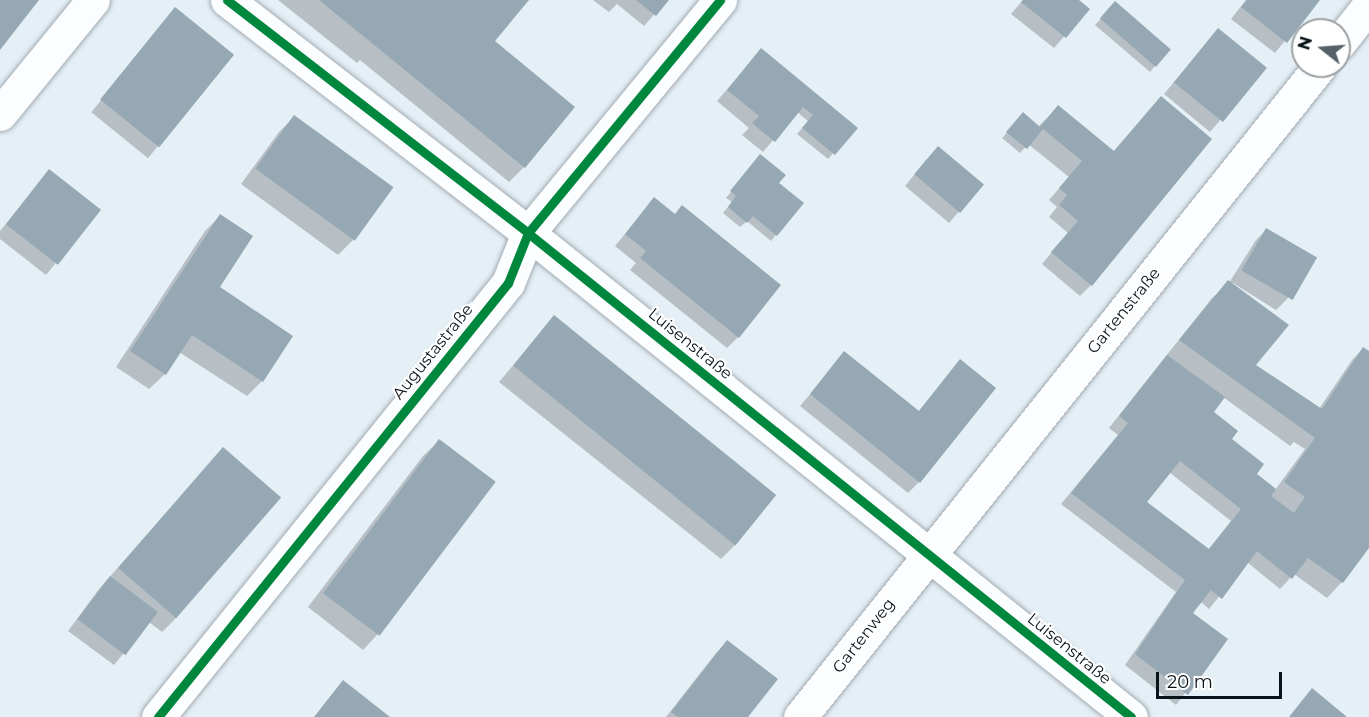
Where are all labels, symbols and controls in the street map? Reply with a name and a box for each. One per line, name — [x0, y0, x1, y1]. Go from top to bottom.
north arrow — [1291, 18, 1351, 78]
text: N — [1294, 34, 1316, 52]
street label: Gartenstraße — [1084, 264, 1164, 358]
street label: Augustastraße — [389, 300, 477, 404]
street label: Luisenstraße — [644, 304, 736, 384]
street label: Gartenweg — [829, 595, 899, 677]
street label: Luisenstraße — [1023, 609, 1115, 689]
scale bar — [1159, 660, 1285, 698]
text: 20 m — [1167, 671, 1213, 693]

